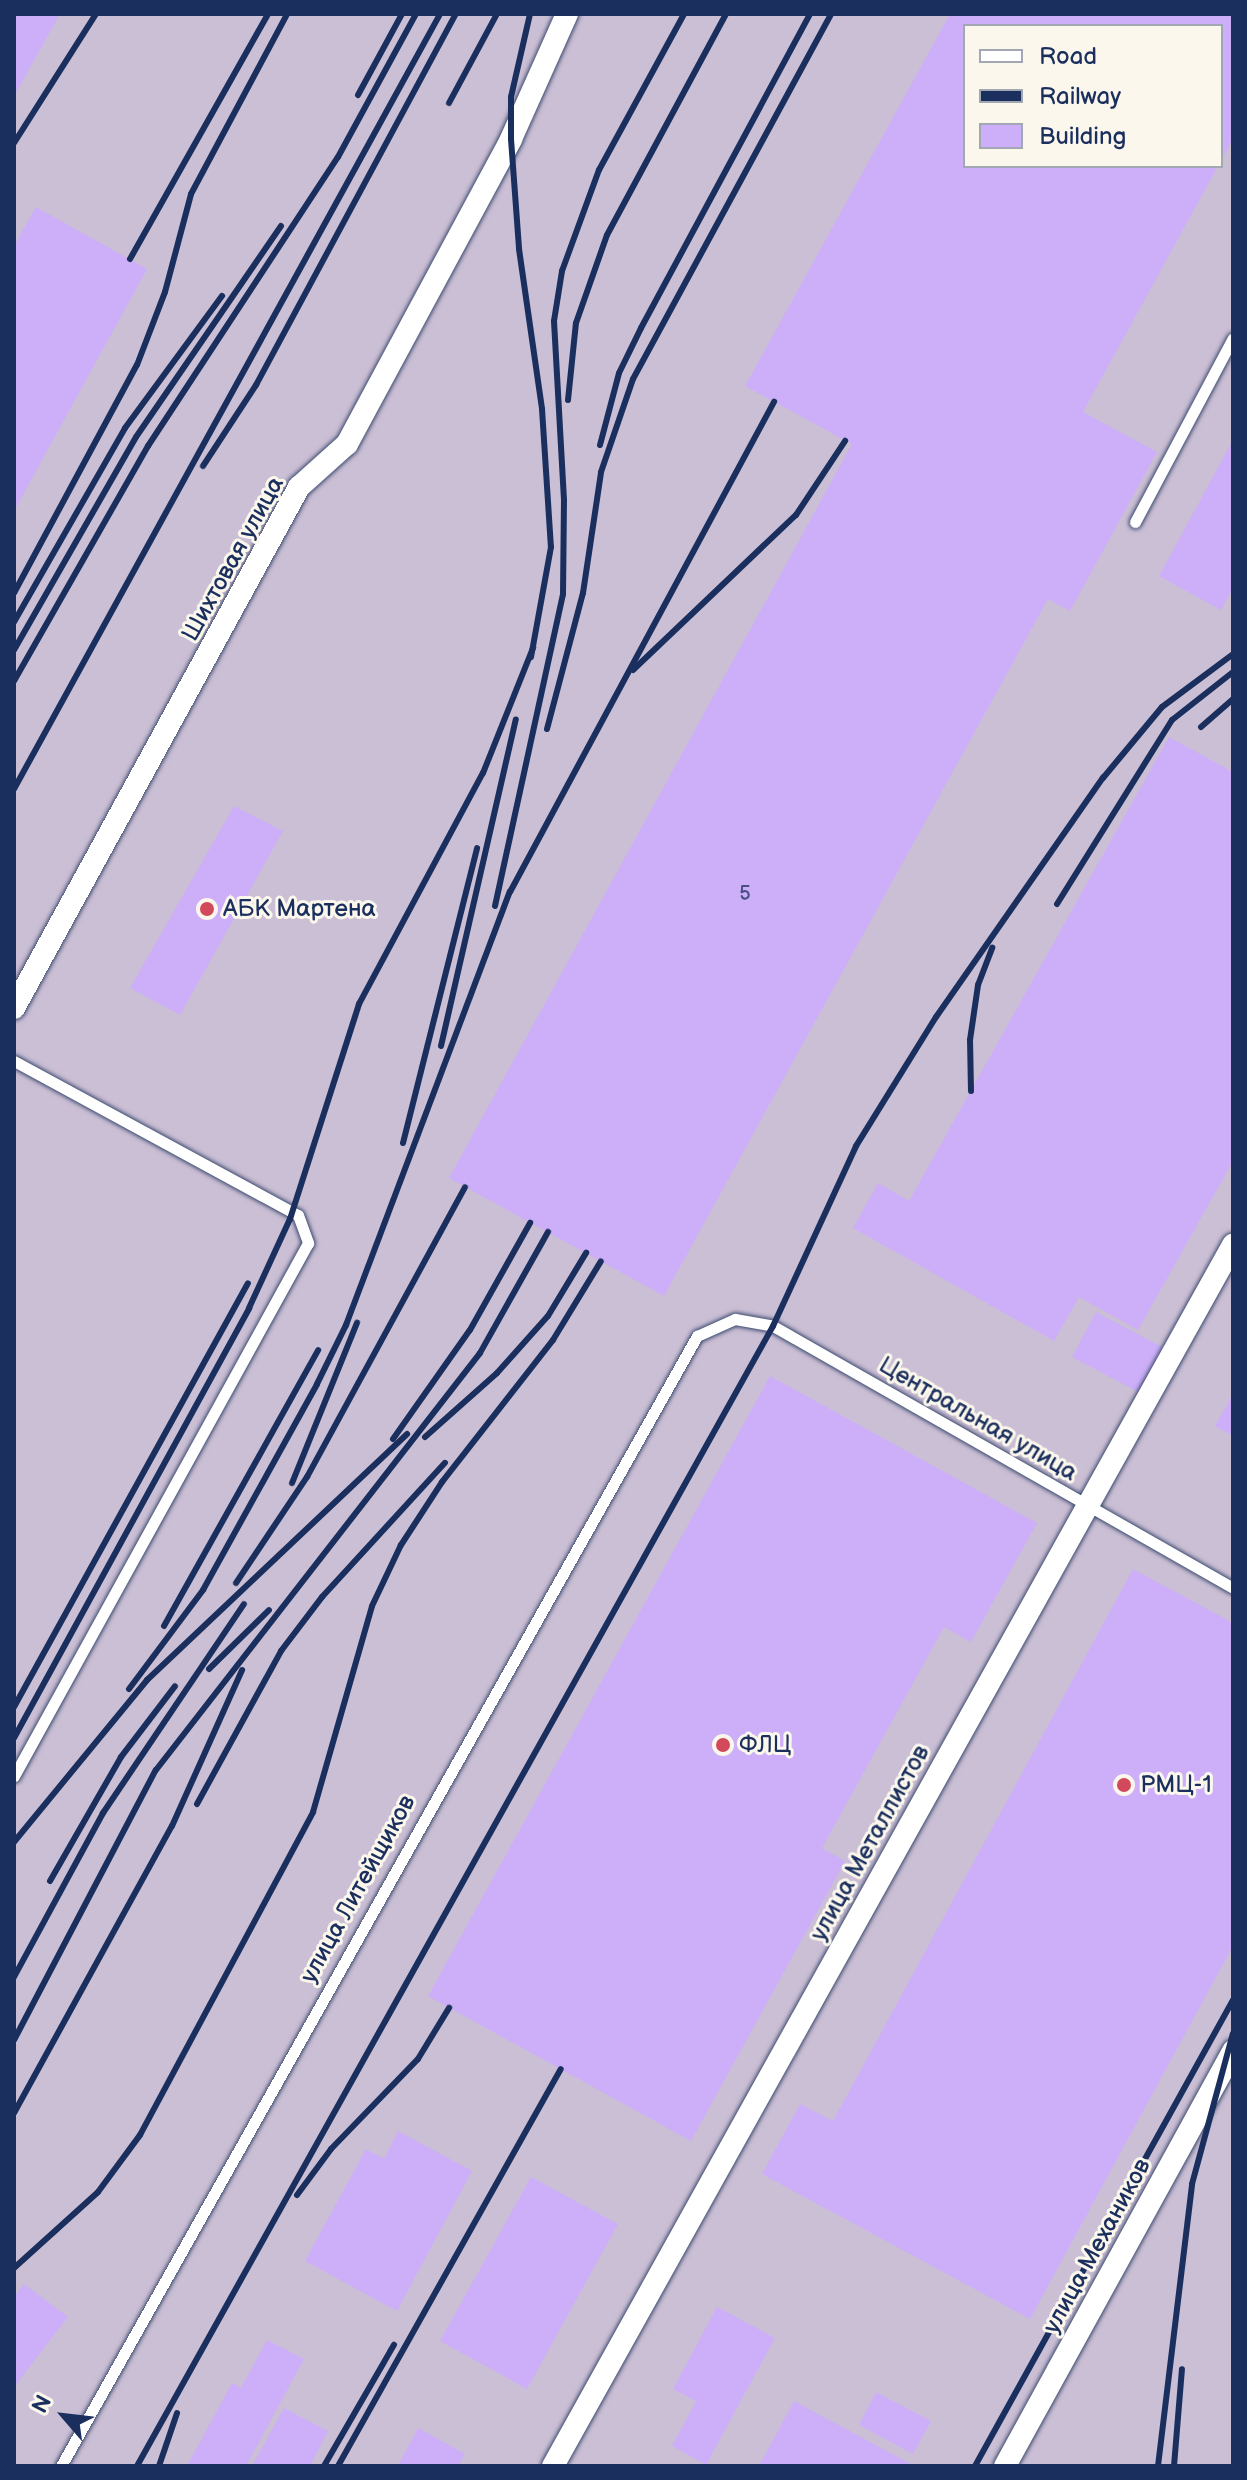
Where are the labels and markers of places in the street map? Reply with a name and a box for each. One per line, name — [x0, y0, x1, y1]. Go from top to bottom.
place label: АБК Мартена — [223, 895, 376, 923]
marker: АБК Мартена — [198, 900, 216, 918]
place label: ФЛЦ — [739, 1731, 791, 1759]
marker: ФЛЦ — [714, 1736, 732, 1754]
place label: РМЦ-1 — [1140, 1771, 1212, 1799]
marker: РМЦ-1 — [1115, 1776, 1133, 1794]

